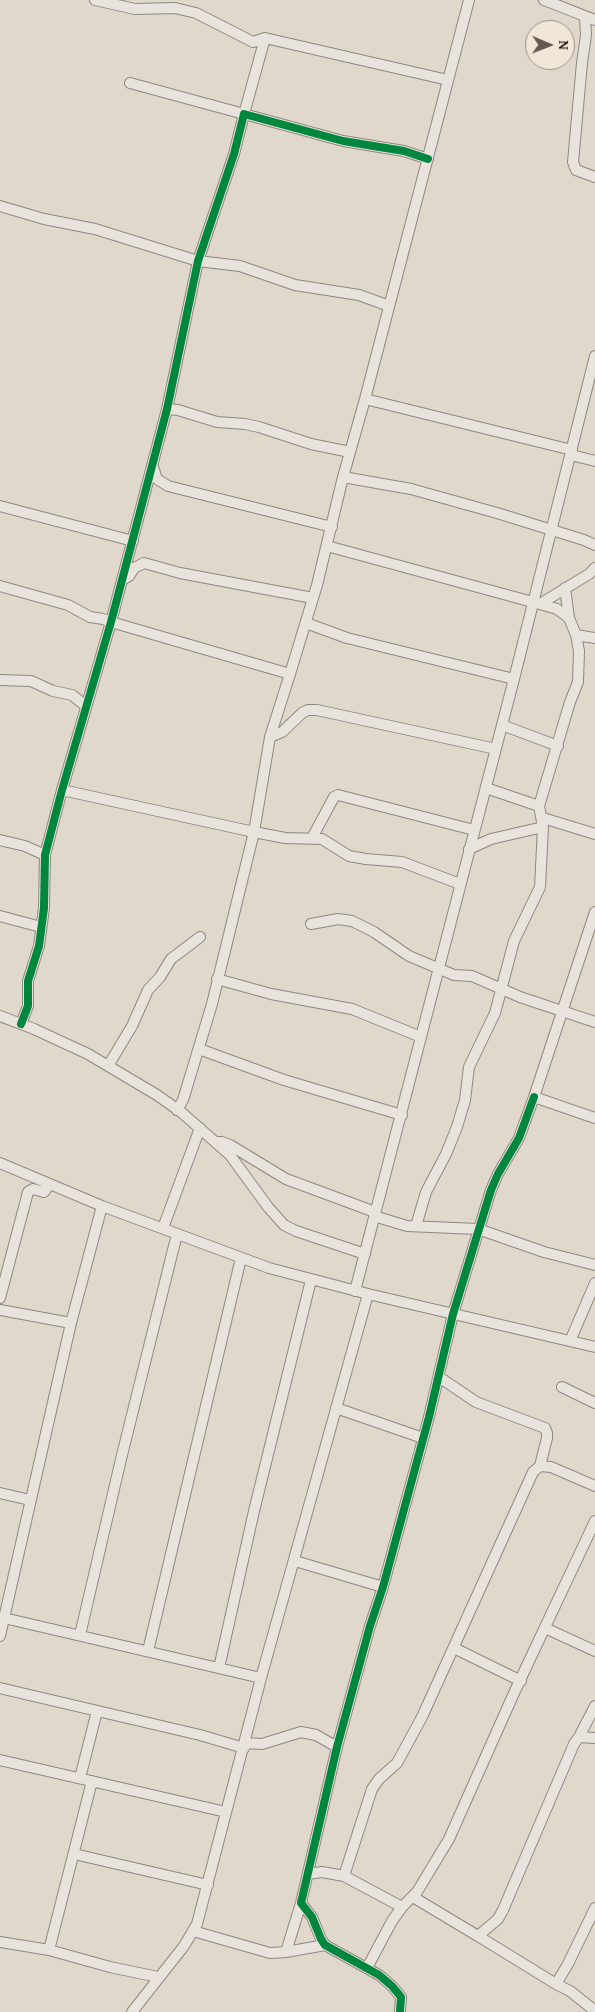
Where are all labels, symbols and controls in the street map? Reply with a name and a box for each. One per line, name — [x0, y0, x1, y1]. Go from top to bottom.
north arrow — [525, 20, 575, 70]
text: N — [554, 40, 574, 50]

